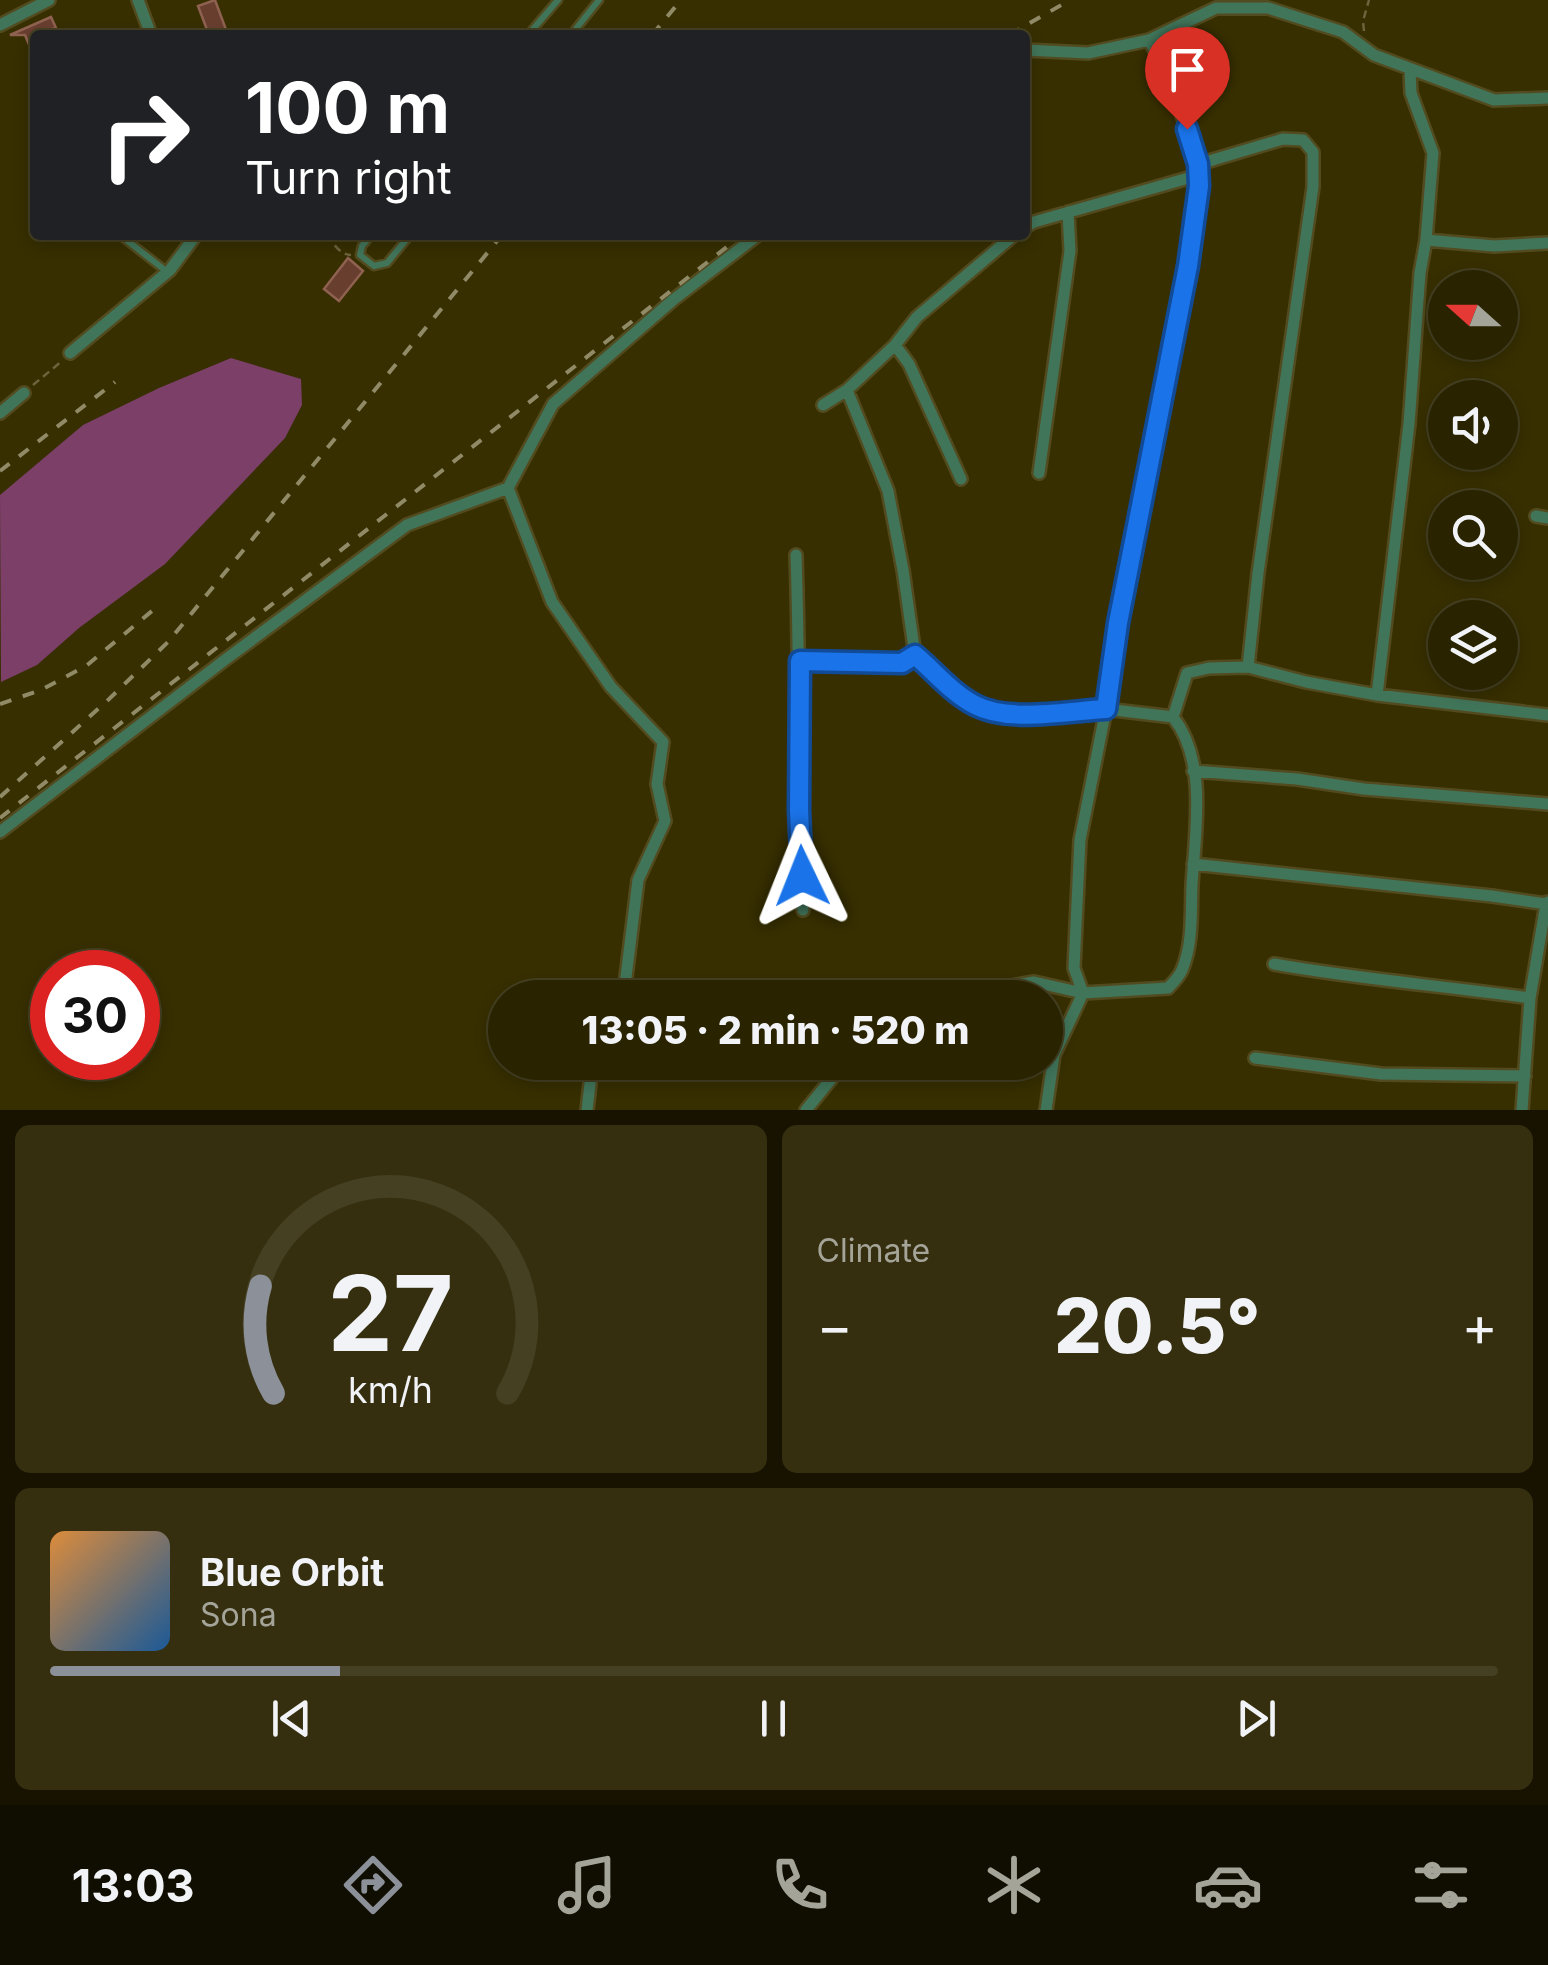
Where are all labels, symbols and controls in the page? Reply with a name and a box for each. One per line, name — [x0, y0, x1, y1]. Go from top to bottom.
pin — [1145, 27, 1230, 130]
icon: arrive — [1160, 42, 1215, 97]
text: 100 m — [245, 65, 450, 150]
icon: right — [80, 70, 210, 200]
text: Turn right — [245, 150, 452, 205]
north arrow — [1428, 270, 1518, 360]
map controls — [1428, 270, 1518, 690]
button: sound — [1428, 380, 1518, 470]
button: search — [1428, 490, 1518, 580]
button: layers — [1428, 600, 1518, 690]
position arrow — [750, 824, 854, 928]
speed limit sign: 30 — [30, 950, 160, 1080]
text: 13:05 · 2 min · 520 m — [582, 1007, 969, 1053]
text: Climate — [817, 1231, 930, 1270]
text: 27 — [328, 1250, 454, 1376]
text: 20.5° — [1054, 1280, 1261, 1371]
text: − — [817, 1293, 853, 1359]
text: + — [1462, 1293, 1498, 1359]
text: km/h — [348, 1368, 433, 1412]
text: Blue Orbit — [200, 1549, 384, 1595]
text: Sona — [200, 1595, 277, 1634]
icon: previous — [264, 1691, 319, 1746]
icon: pause — [746, 1691, 801, 1746]
icon: next — [1229, 1691, 1284, 1746]
icon: directions — [338, 1850, 408, 1920]
icon: music — [552, 1850, 622, 1920]
icon: phone — [765, 1850, 835, 1920]
icon: climate — [979, 1850, 1049, 1920]
icon: car — [1193, 1850, 1263, 1920]
icon: filters — [1406, 1850, 1476, 1920]
text: 13:03 — [72, 1858, 195, 1913]

